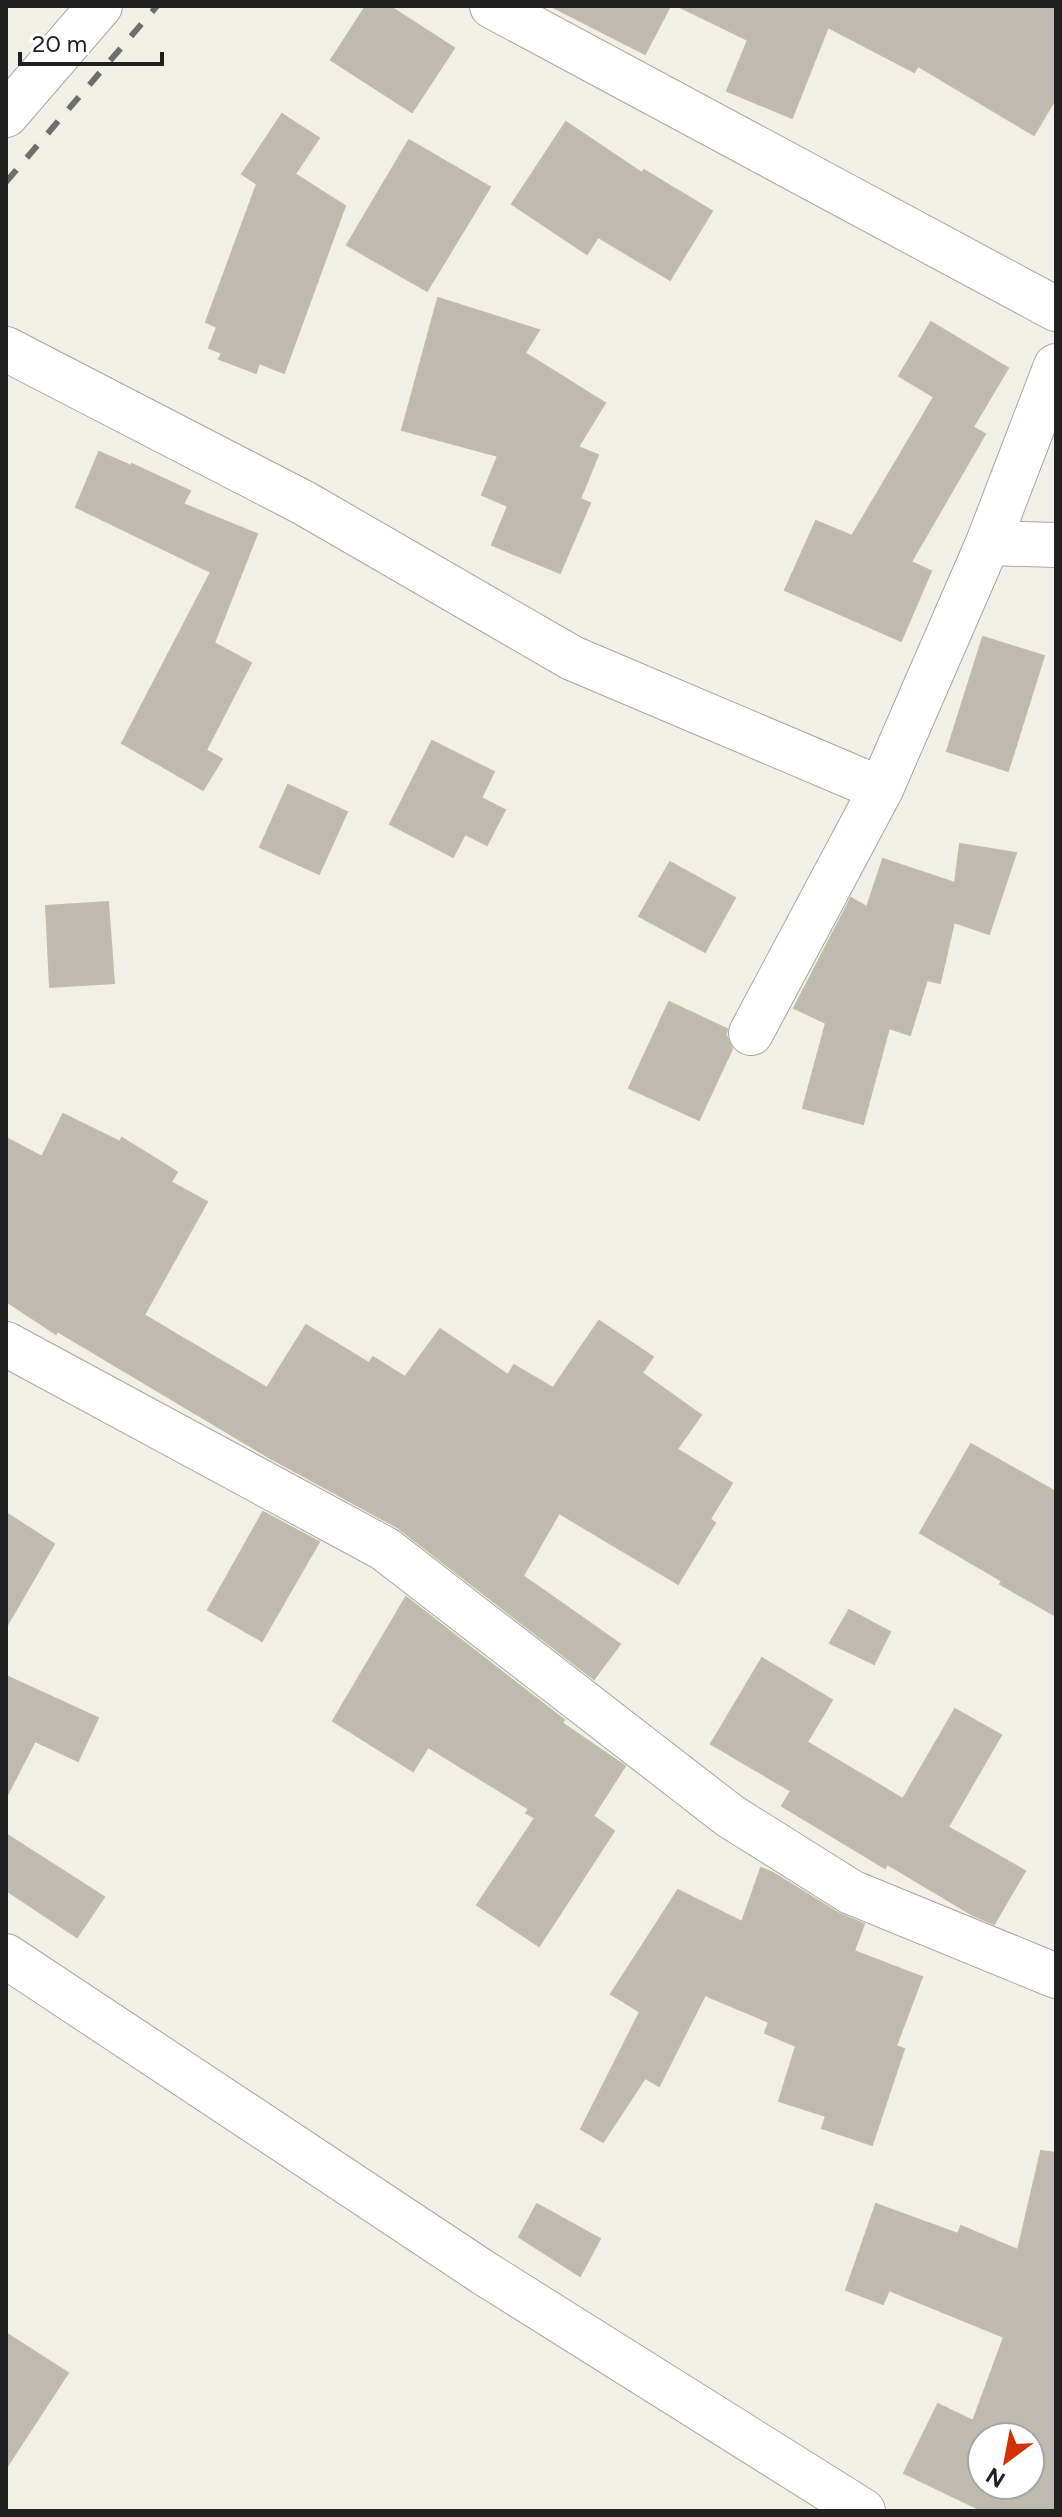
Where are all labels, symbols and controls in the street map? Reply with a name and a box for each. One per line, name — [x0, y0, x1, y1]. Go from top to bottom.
scale bar — [20, 16, 162, 66]
text: 20 m — [32, 29, 87, 58]
north arrow — [966, 2421, 1046, 2501]
text: N — [981, 2462, 1010, 2493]

